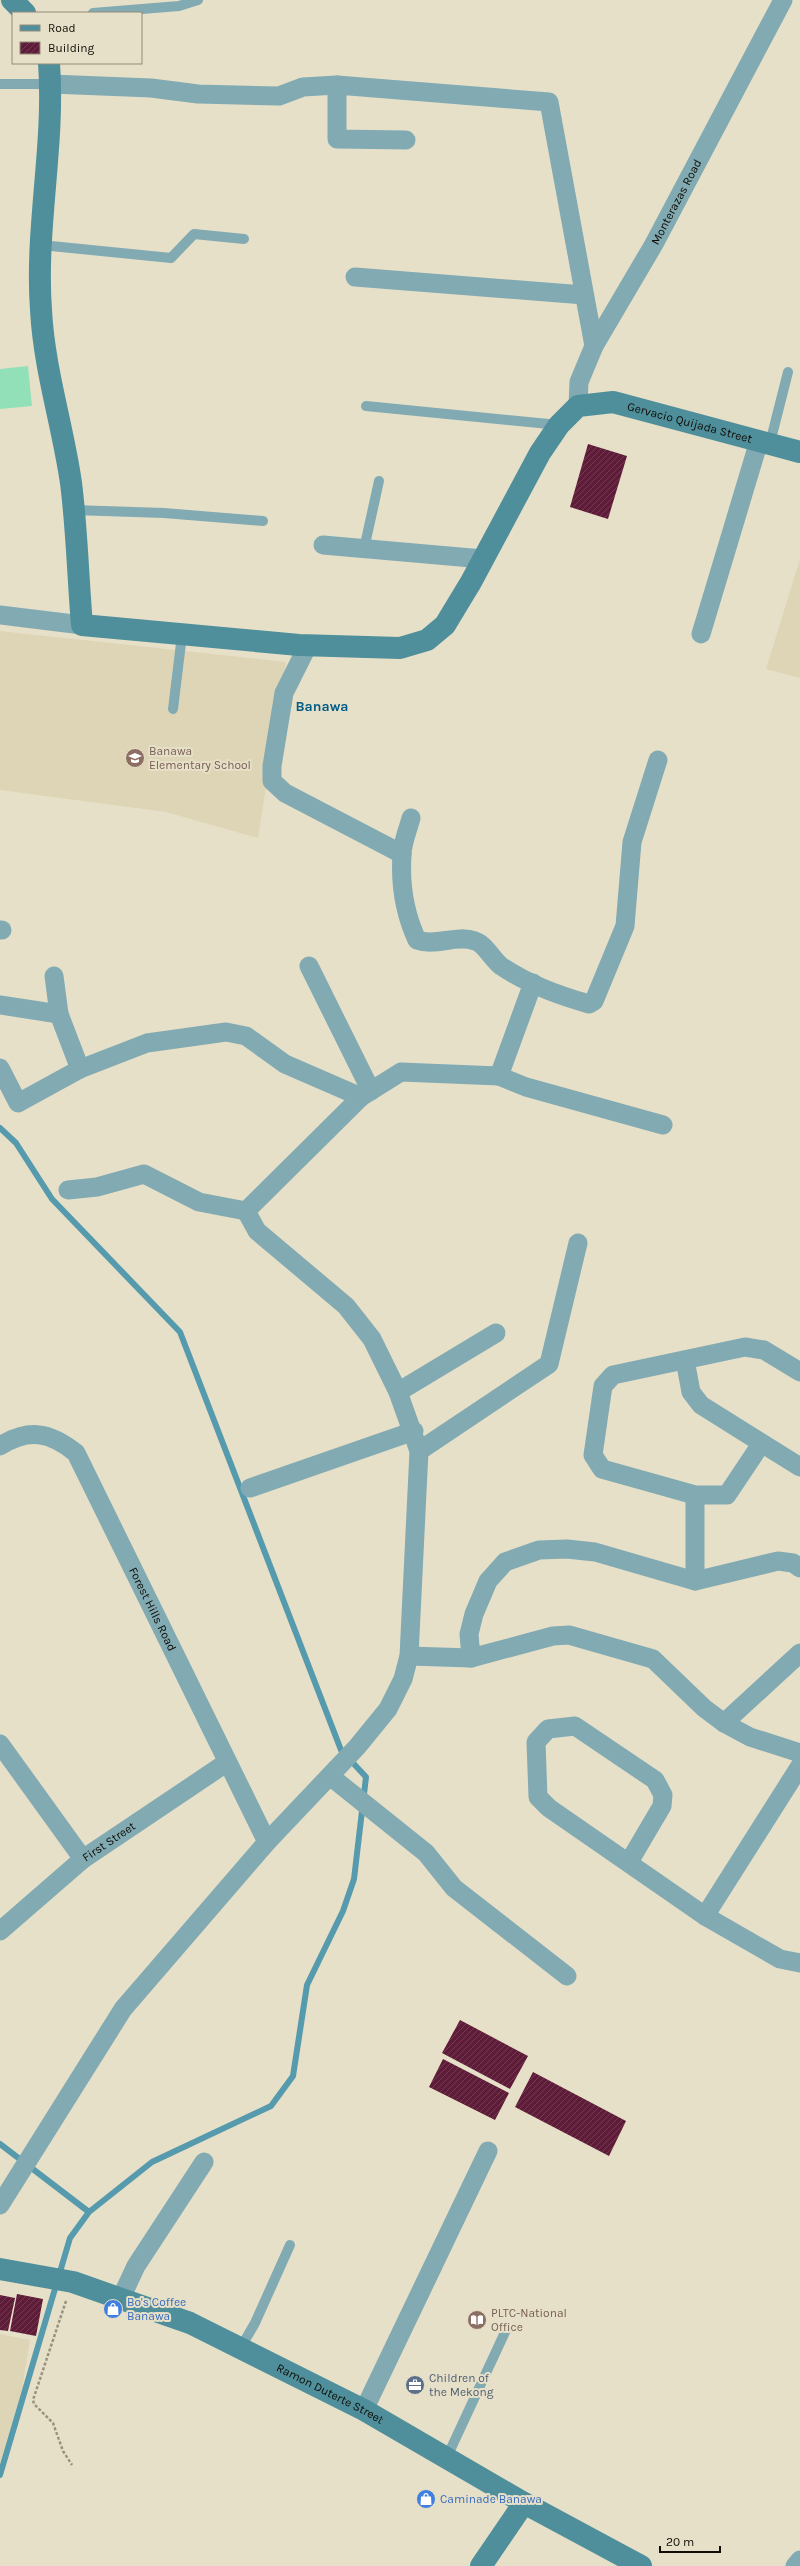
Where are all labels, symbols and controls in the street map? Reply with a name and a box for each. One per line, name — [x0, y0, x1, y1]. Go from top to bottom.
legend — [12, 12, 142, 64]
text: Road — [48, 21, 76, 35]
text: Building — [48, 41, 95, 55]
street label: Monterazas Road — [648, 157, 705, 247]
street label: Gervacio Quijada Street — [626, 399, 754, 446]
district label: Banawa — [296, 698, 348, 715]
place label: Banawa Elementary School — [149, 744, 251, 772]
school or university icon: Banawa Elementary School — [124, 747, 146, 769]
street label: Forest Hills Road — [126, 1565, 179, 1653]
street label: First Street — [80, 1819, 138, 1864]
place label: Bo's Coffee Banawa — [127, 2295, 186, 2323]
shop icon: Bo's Coffee Banawa — [102, 2298, 124, 2320]
place label: PLTC-National Office — [491, 2306, 567, 2334]
library icon: PLTC-National Office — [466, 2309, 488, 2331]
street label: Ramon Duterte Street — [274, 2360, 387, 2427]
place label: Children of the Mekong — [429, 2371, 494, 2399]
office icon: Children of the Mekong — [404, 2374, 426, 2396]
shop icon: Caminade Banawa — [415, 2488, 437, 2510]
place label: Caminade Banawa — [440, 2492, 542, 2506]
scale bar — [660, 2528, 720, 2554]
text: 20 m — [666, 2535, 694, 2549]

